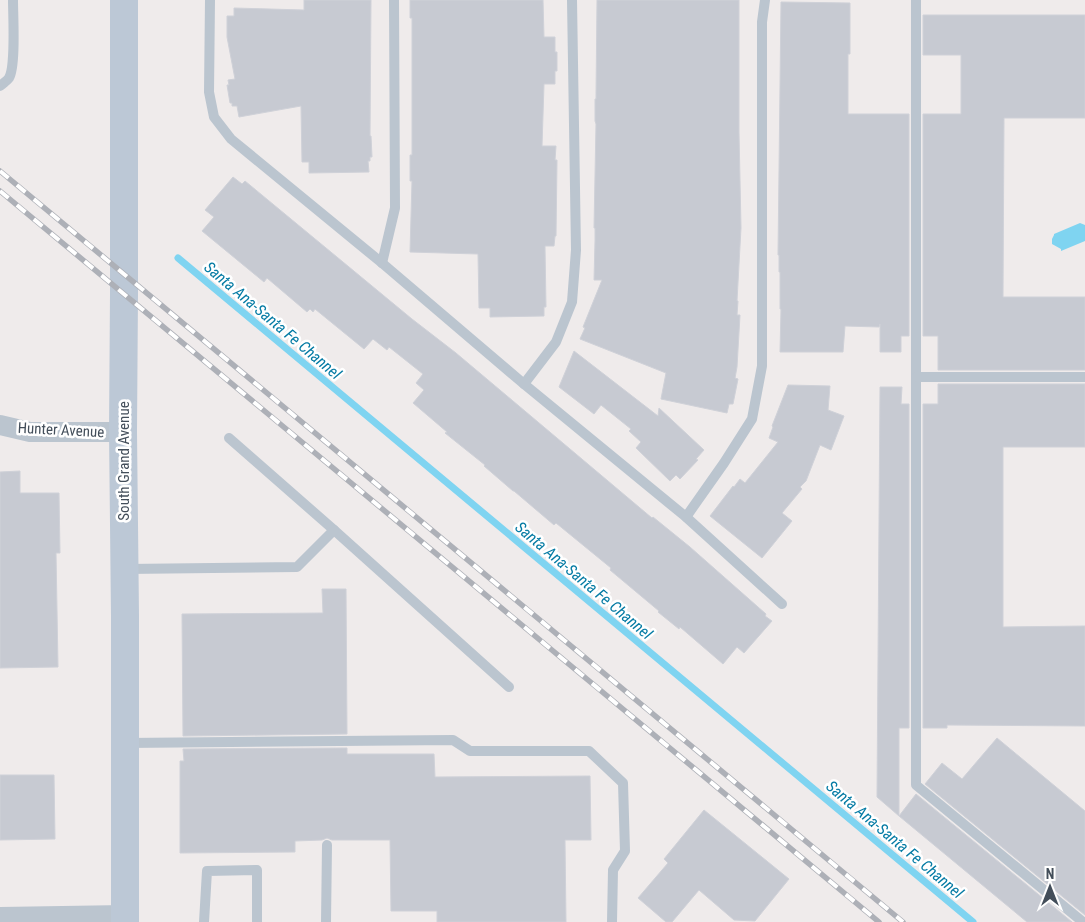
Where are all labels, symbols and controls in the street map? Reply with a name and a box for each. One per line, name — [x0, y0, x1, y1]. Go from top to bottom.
water label: Santa Ana-Santa Fe Channel — [200, 258, 345, 384]
street label: South Grand Avenue — [115, 401, 133, 521]
street label: Hunter Avenue — [17, 419, 105, 441]
water label: Santa Ana-Santa Fe Channel — [511, 518, 656, 644]
water label: Santa Ana-Santa Fe Channel — [822, 777, 967, 903]
north arrow — [1025, 862, 1075, 912]
text: N — [1046, 866, 1054, 882]

